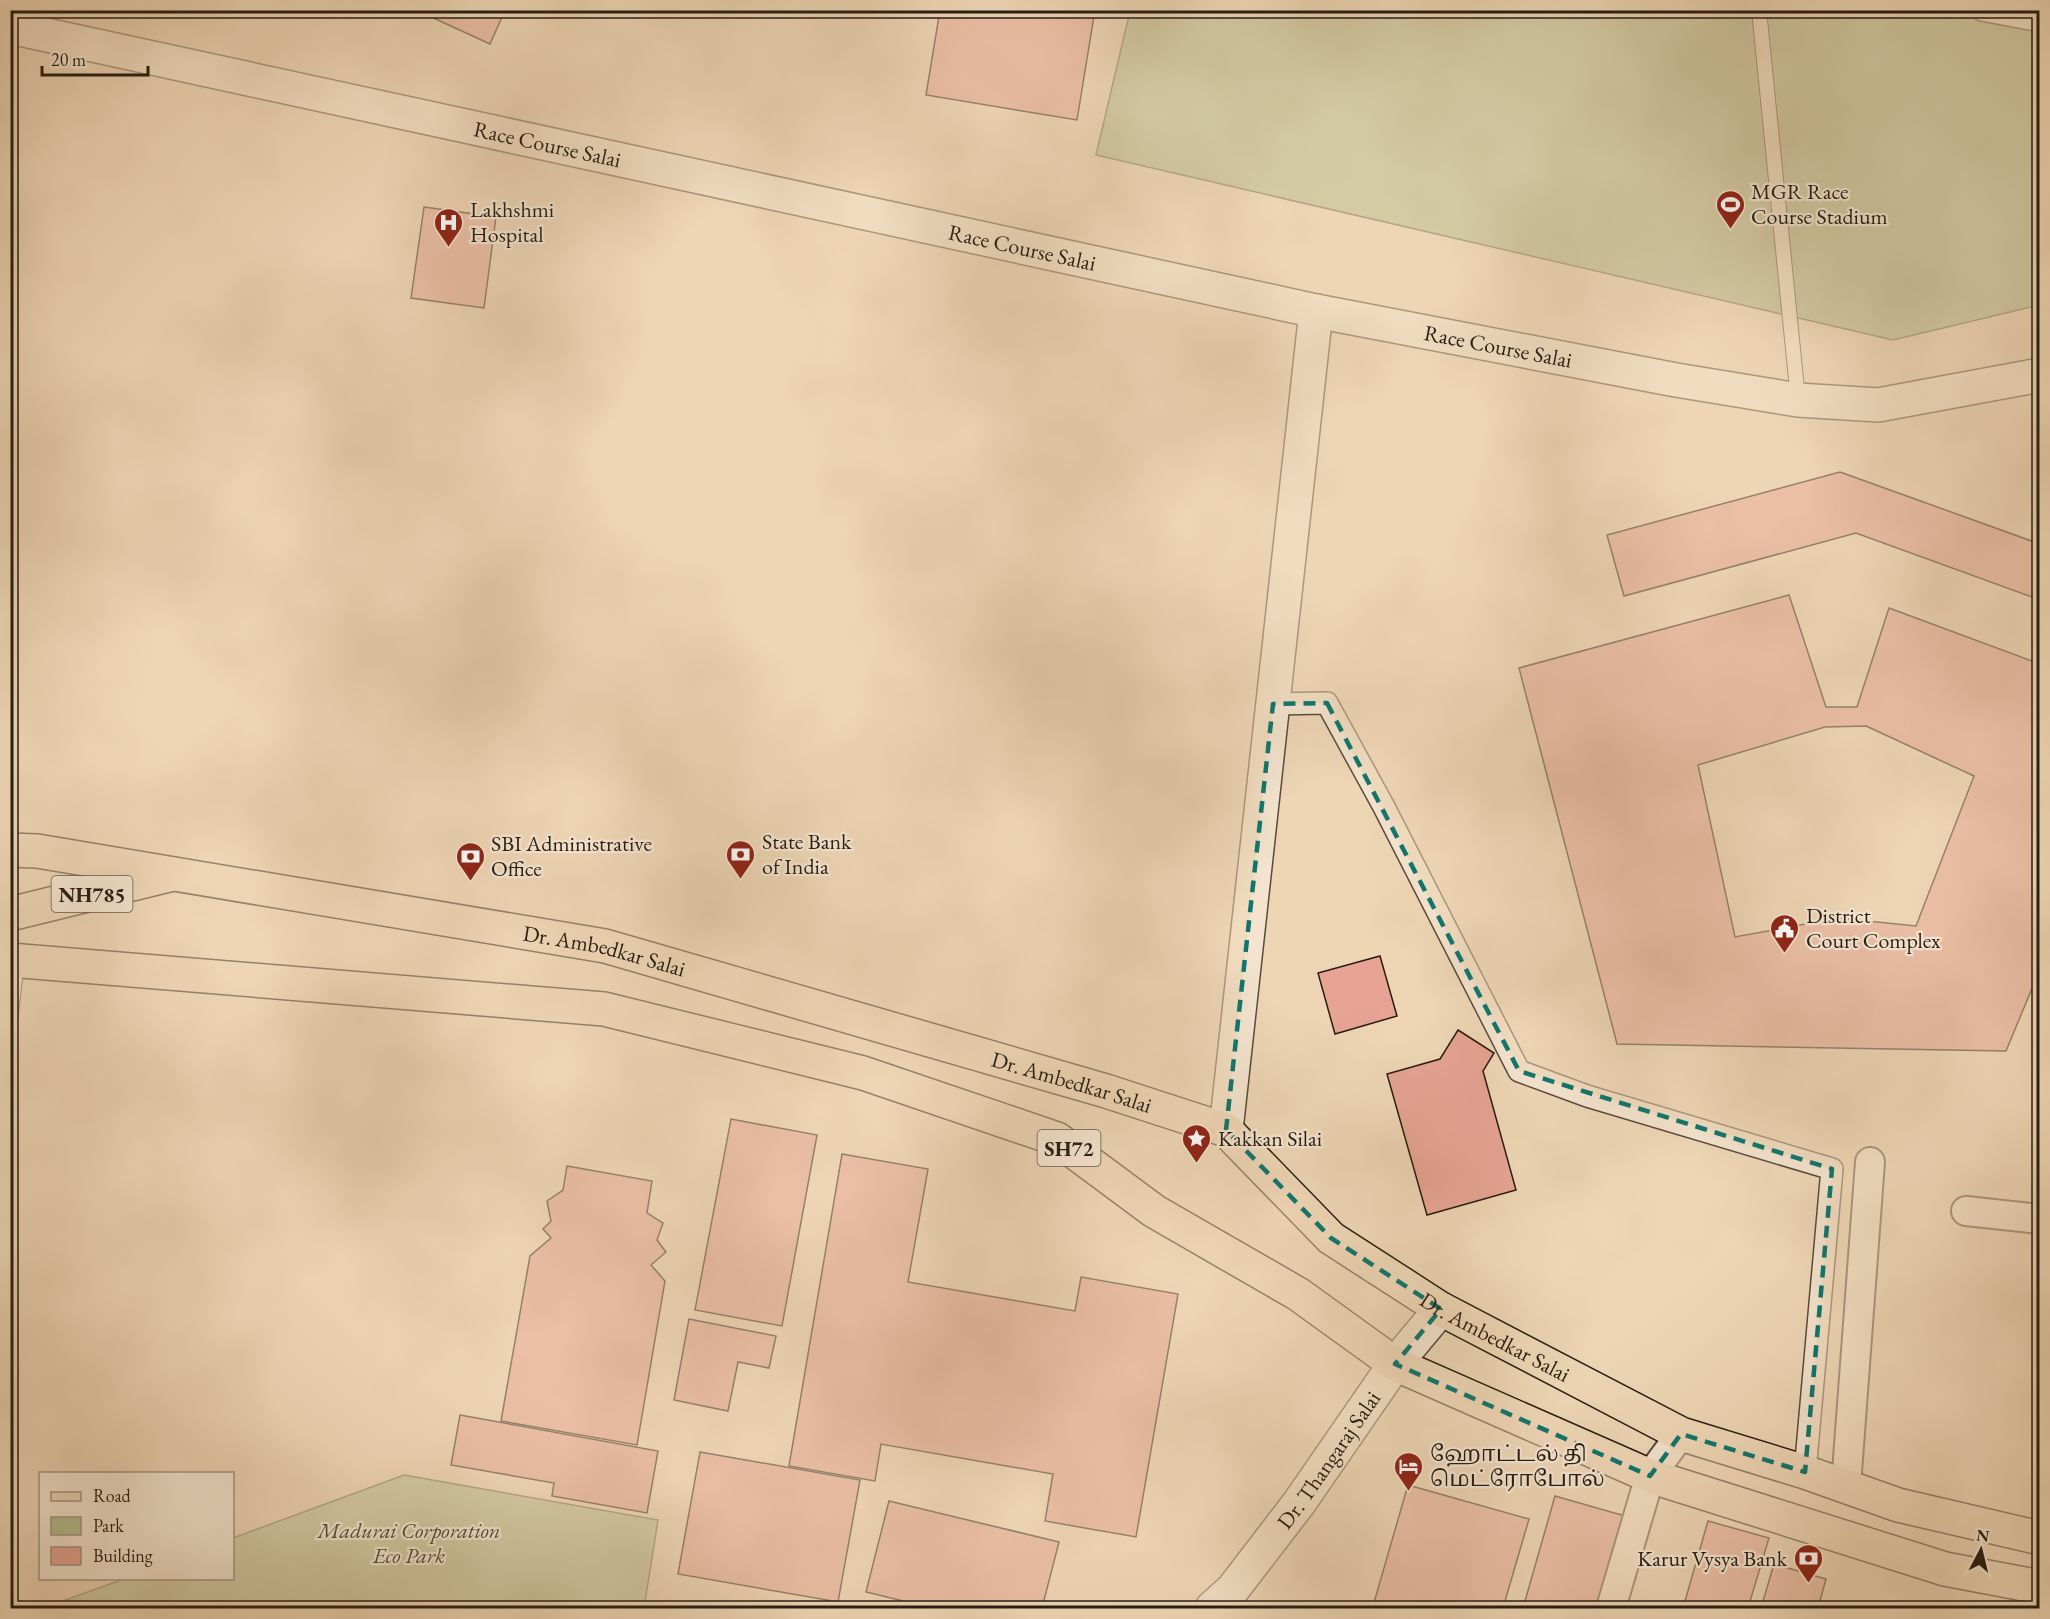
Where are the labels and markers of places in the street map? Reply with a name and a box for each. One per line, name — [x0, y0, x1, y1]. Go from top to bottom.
place label: MGR Race Course Stadium — [1751, 177, 1888, 231]
sports icon: MGR Race Course Stadium — [1714, 188, 1746, 230]
place label: Lakhshmi Hospital — [470, 195, 554, 249]
hospital icon: Lakhshmi Hospital — [433, 206, 465, 248]
place label: State Bank of India — [762, 827, 852, 881]
place label: SBI Administrative Office — [491, 829, 652, 883]
bank icon: State Bank of India — [725, 838, 757, 880]
bank icon: SBI Administrative Office — [454, 840, 486, 882]
place label: District Court Complex — [1806, 901, 1941, 955]
public building icon: District Court Complex — [1769, 912, 1801, 954]
place icon: Kakkan Silai — [1181, 1122, 1213, 1164]
place label: Kakkan Silai — [1218, 1124, 1322, 1153]
place label: ஹோட்டல் தி மெட்ரோபோல் — [1430, 1439, 1605, 1493]
hotel icon: ஹோட்டல் தி மெட்ரோபோல் — [1393, 1450, 1425, 1492]
bank icon: Karur Vysya Bank — [1792, 1542, 1824, 1584]
place label: Karur Vysya Bank — [1637, 1544, 1788, 1573]

